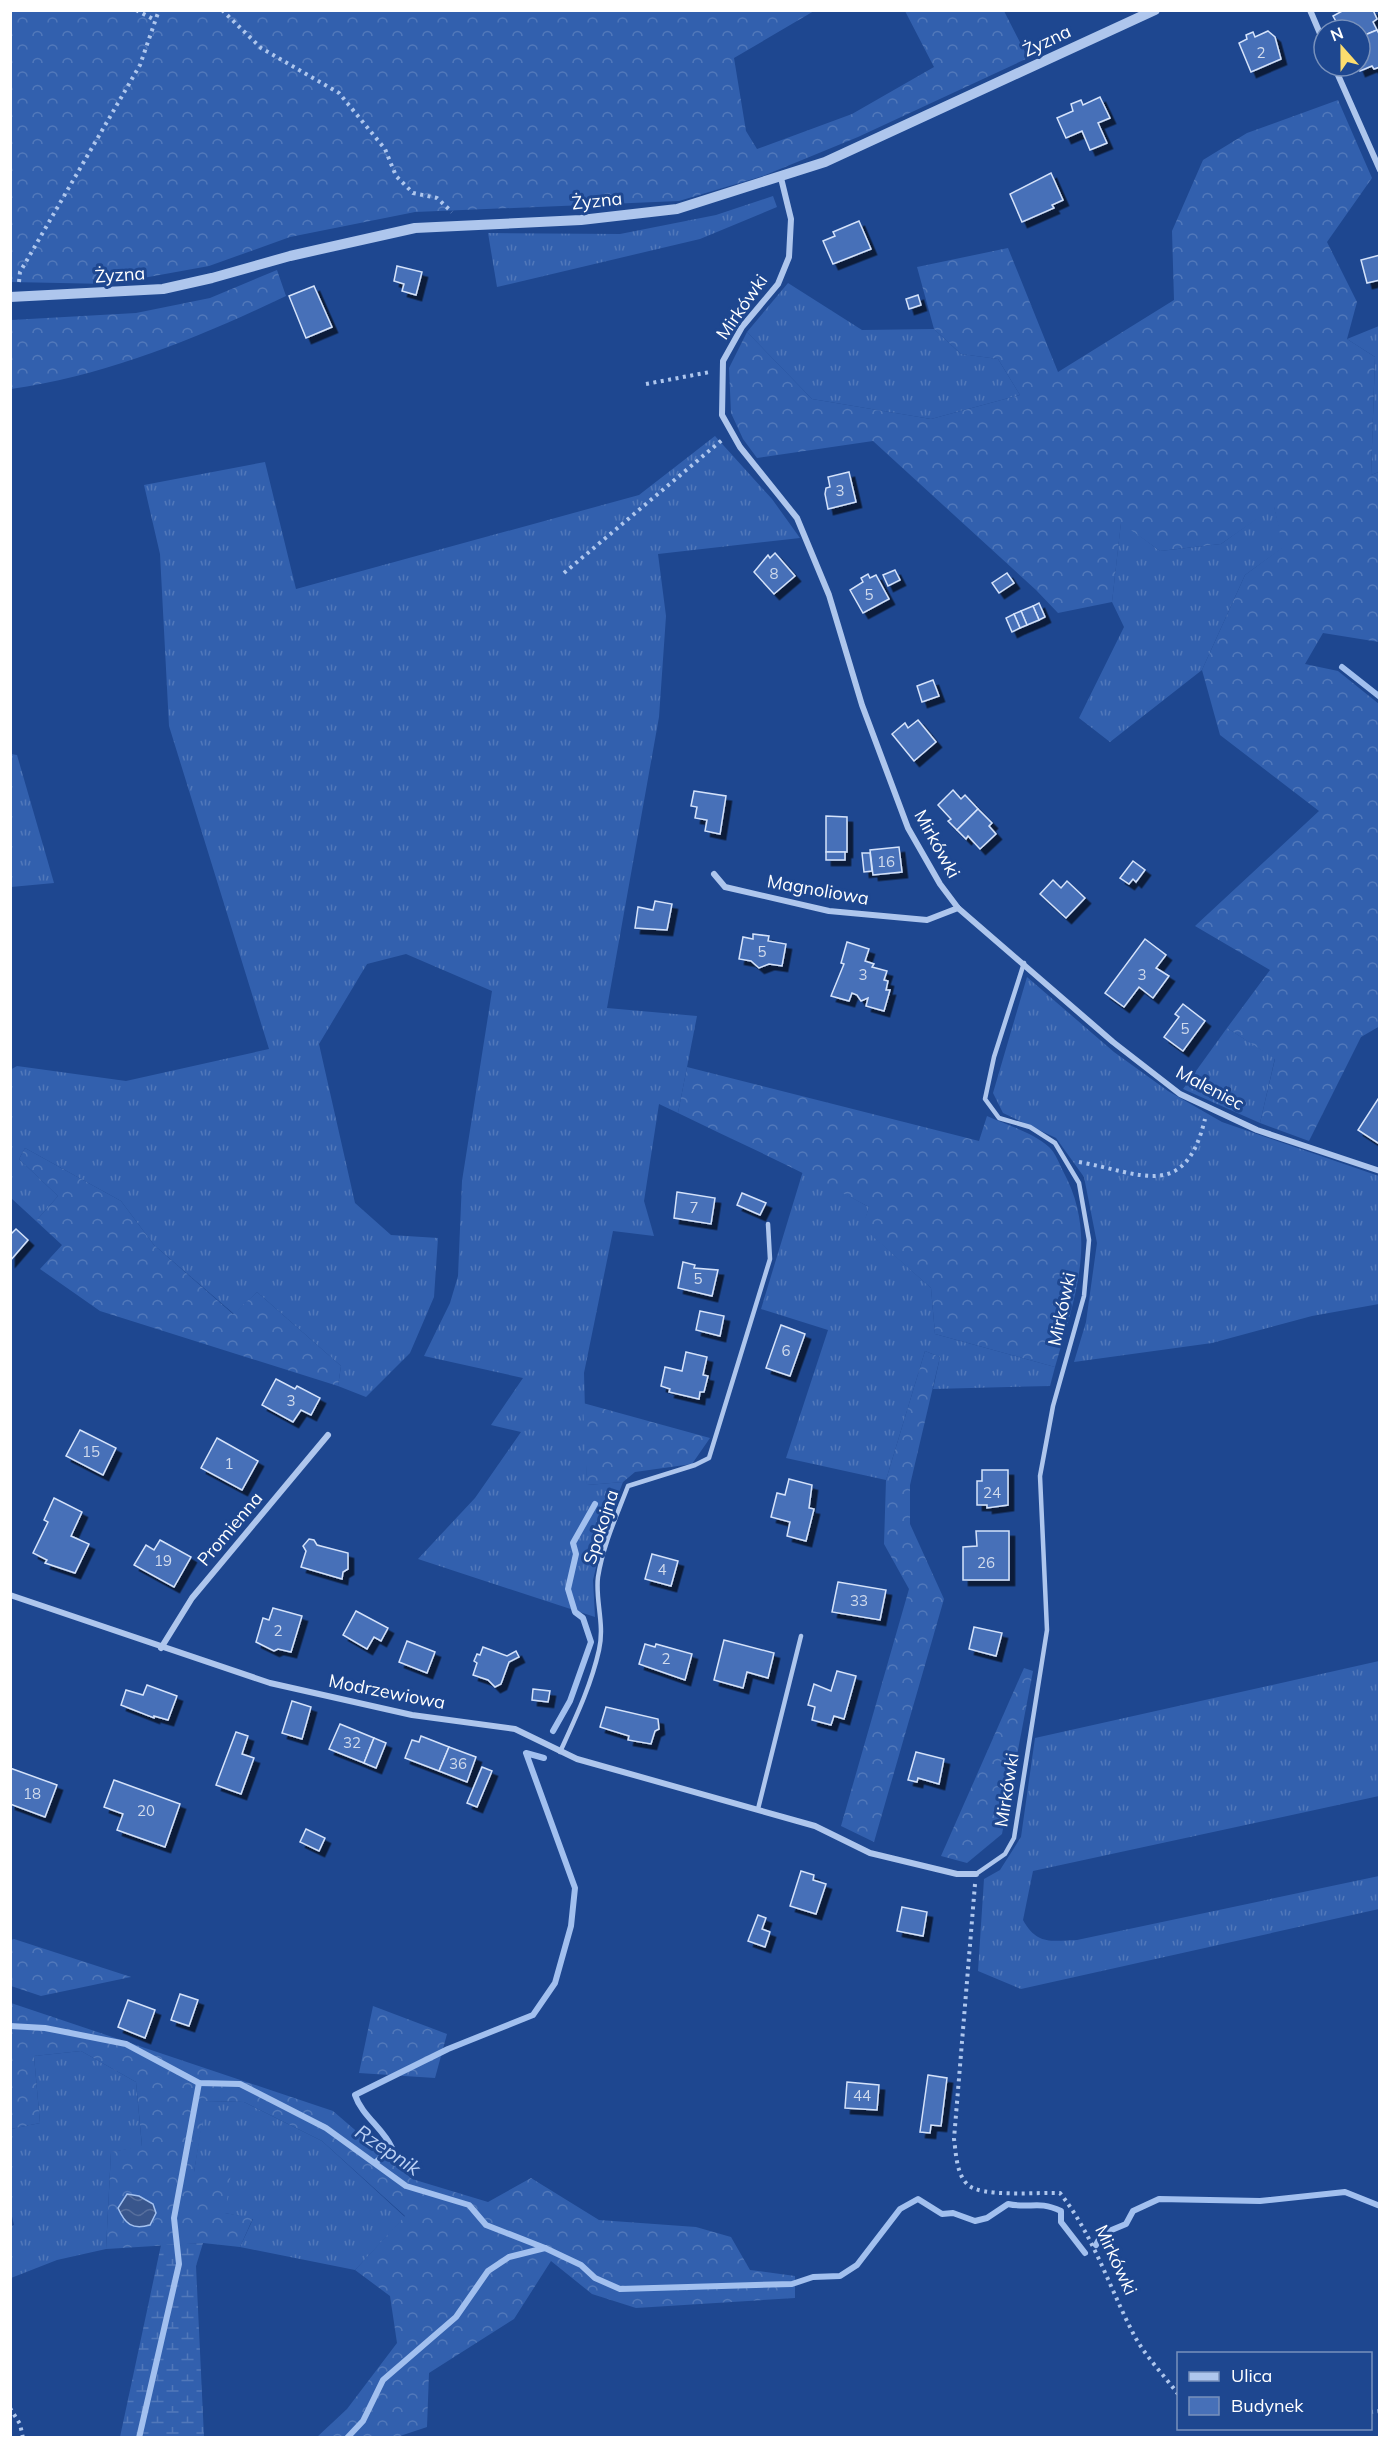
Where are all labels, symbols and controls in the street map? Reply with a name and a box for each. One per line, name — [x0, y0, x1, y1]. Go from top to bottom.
north arrow — [1312, 18, 1372, 78]
street label: Żyzna — [1019, 19, 1074, 62]
text: N — [1327, 22, 1346, 45]
house number: 2 — [1256, 43, 1266, 62]
street label: Żyzna — [571, 186, 623, 215]
street label: Żyzna — [94, 261, 146, 288]
street label: Mirkówki — [711, 270, 772, 344]
house number: 3 — [835, 481, 845, 500]
house number: 8 — [769, 564, 779, 583]
house number: 5 — [864, 585, 874, 604]
street label: Mirkówki — [909, 806, 966, 882]
house number: 16 — [877, 852, 895, 871]
street label: Magnoliowa — [765, 869, 871, 910]
house number: 5 — [757, 942, 767, 961]
house number: 3 — [858, 965, 868, 984]
house number: 3 — [1137, 965, 1147, 984]
house number: 5 — [1180, 1019, 1190, 1038]
street label: Maleniec — [1172, 1060, 1248, 1115]
house number: 7 — [689, 1198, 699, 1217]
house number: 5 — [693, 1269, 703, 1288]
street label: Mirkówki — [1043, 1270, 1081, 1348]
house number: 6 — [781, 1341, 791, 1360]
house number: 3 — [286, 1391, 296, 1410]
house number: 15 — [82, 1442, 100, 1461]
house number: 1 — [224, 1454, 234, 1473]
house number: 24 — [983, 1483, 1001, 1502]
street label: Promienna — [192, 1487, 267, 1571]
street label: Spokojna — [578, 1487, 623, 1567]
house number: 19 — [154, 1551, 172, 1570]
house number: 26 — [977, 1553, 995, 1572]
house number: 4 — [657, 1560, 667, 1579]
house number: 33 — [850, 1591, 868, 1610]
house number: 2 — [273, 1621, 283, 1640]
house number: 2 — [661, 1649, 671, 1668]
street label: Modrzewiowa — [327, 1669, 447, 1714]
house number: 32 — [343, 1733, 361, 1752]
street label: Mirkówki — [989, 1751, 1024, 1829]
house number: 36 — [449, 1754, 467, 1773]
house number: 18 — [23, 1784, 41, 1803]
house number: 20 — [137, 1801, 155, 1820]
house number: 44 — [853, 2086, 871, 2105]
water label: Rzepnik — [351, 2119, 426, 2181]
street label: Mirkówki — [1090, 2221, 1143, 2298]
legend — [1177, 2352, 1372, 2430]
text: Ulica — [1231, 2364, 1272, 2387]
text: Budynek — [1231, 2394, 1304, 2417]

